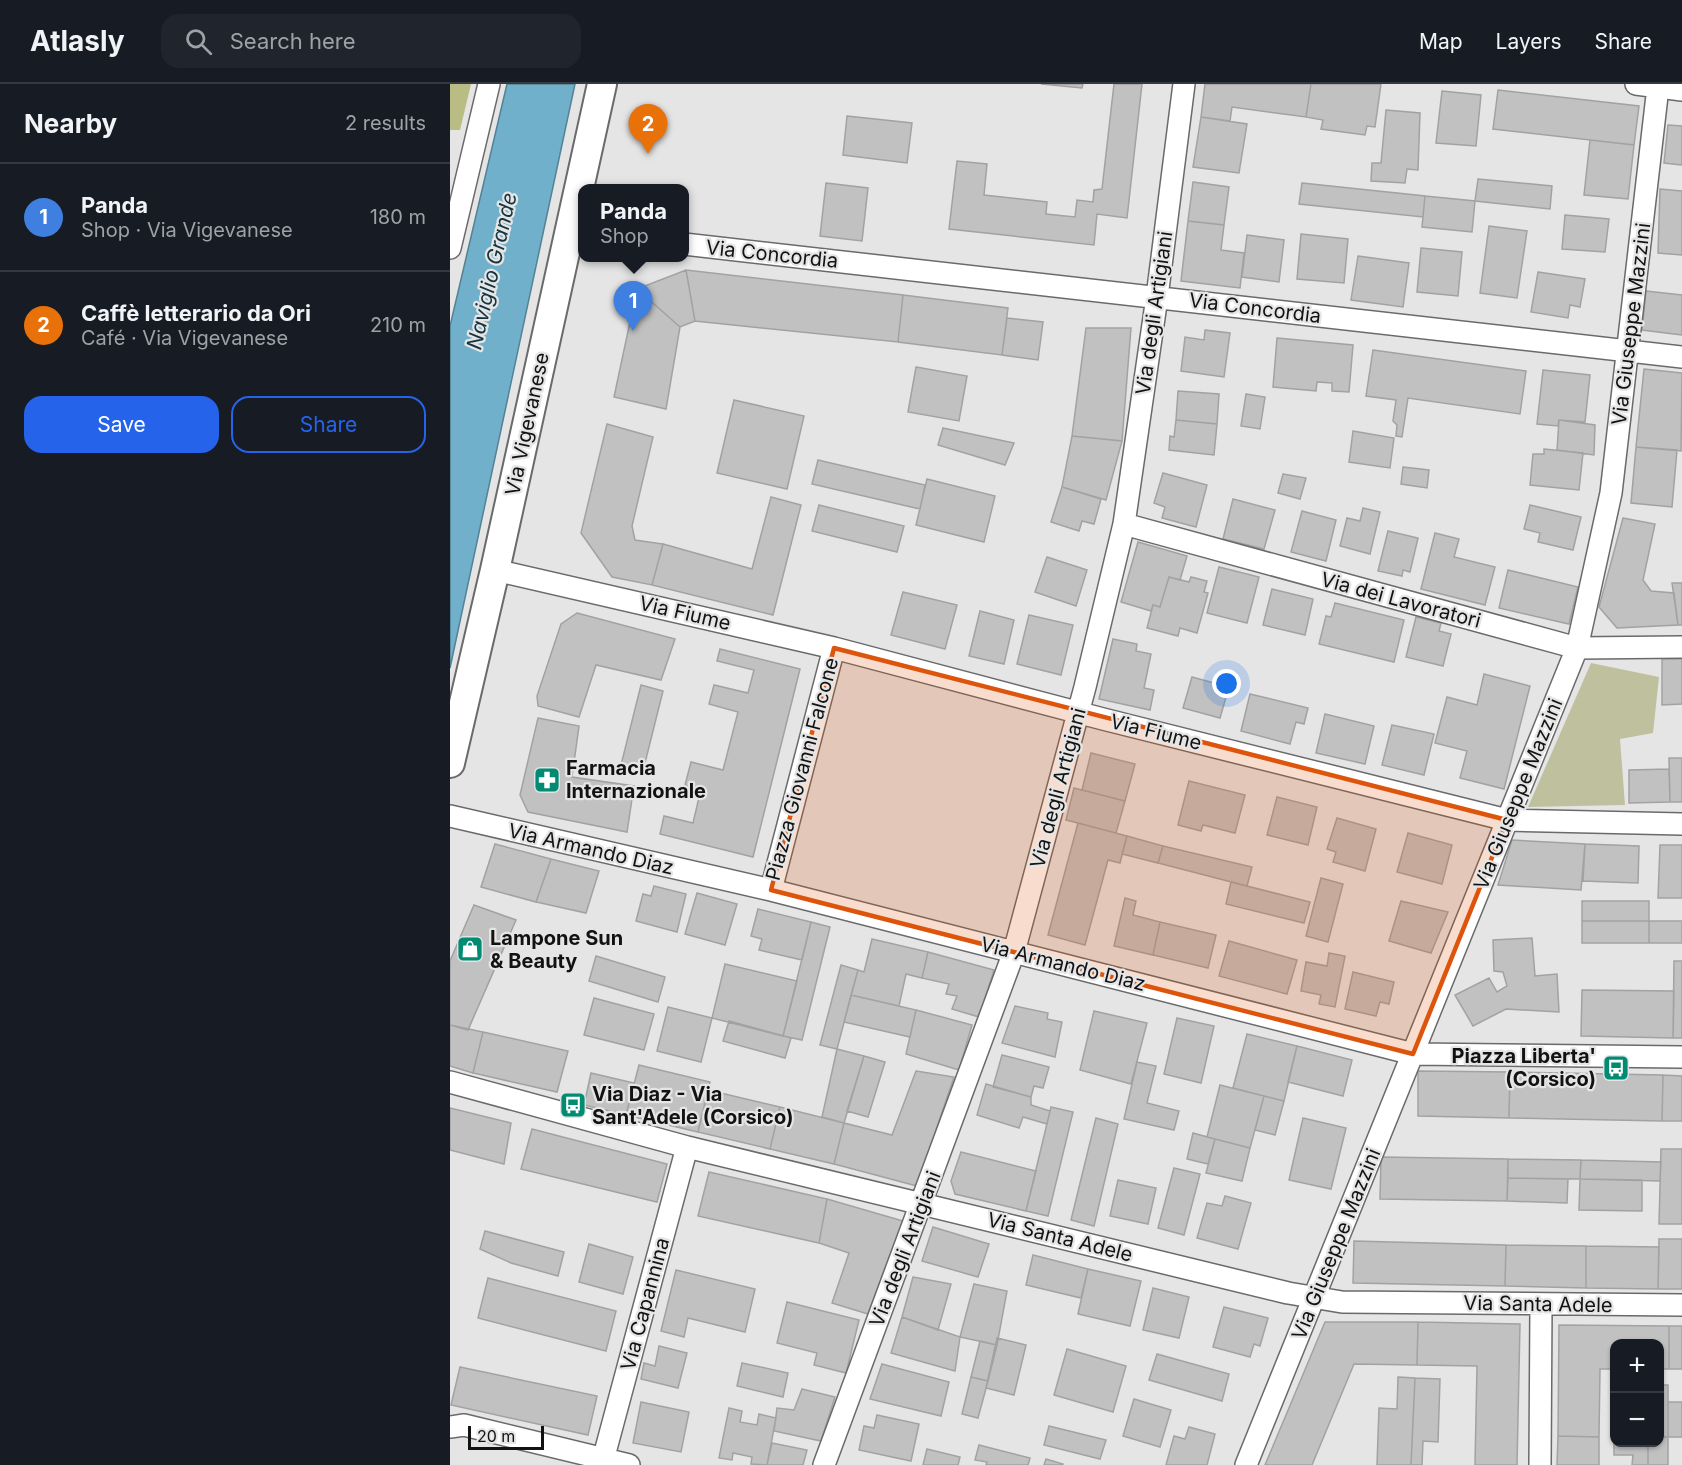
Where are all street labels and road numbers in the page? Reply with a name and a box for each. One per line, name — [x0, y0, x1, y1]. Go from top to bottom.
street label: Via Giuseppe Mazzini — [1607, 221, 1655, 427]
street label: Via degli Artigiani — [1131, 230, 1177, 396]
street label: Via Concordia — [705, 235, 839, 273]
street label: Via Concordia — [1188, 288, 1322, 328]
street label: Via Vigevanese — [500, 350, 554, 498]
street label: Via dei Lavoratori — [1318, 567, 1484, 633]
street label: Via Fiume — [637, 591, 733, 635]
street label: Piazza Giovanni Falcone — [761, 655, 843, 883]
street label: Via Giuseppe Mazzini — [1469, 695, 1567, 893]
street label: Via degli Artigiani — [1025, 705, 1091, 871]
street label: Via Fiume — [1108, 709, 1204, 755]
street label: Via Armando Diaz — [506, 818, 676, 880]
street label: Via Armando Diaz — [978, 932, 1148, 996]
street label: Via Giuseppe Mazzini — [1287, 1145, 1385, 1343]
street label: Via degli Artigiani — [864, 1168, 946, 1330]
street label: Via Santa Adele — [985, 1207, 1135, 1267]
street label: Via Capannina — [616, 1235, 674, 1373]
street label: Via Santa Adele — [1463, 1291, 1613, 1317]

